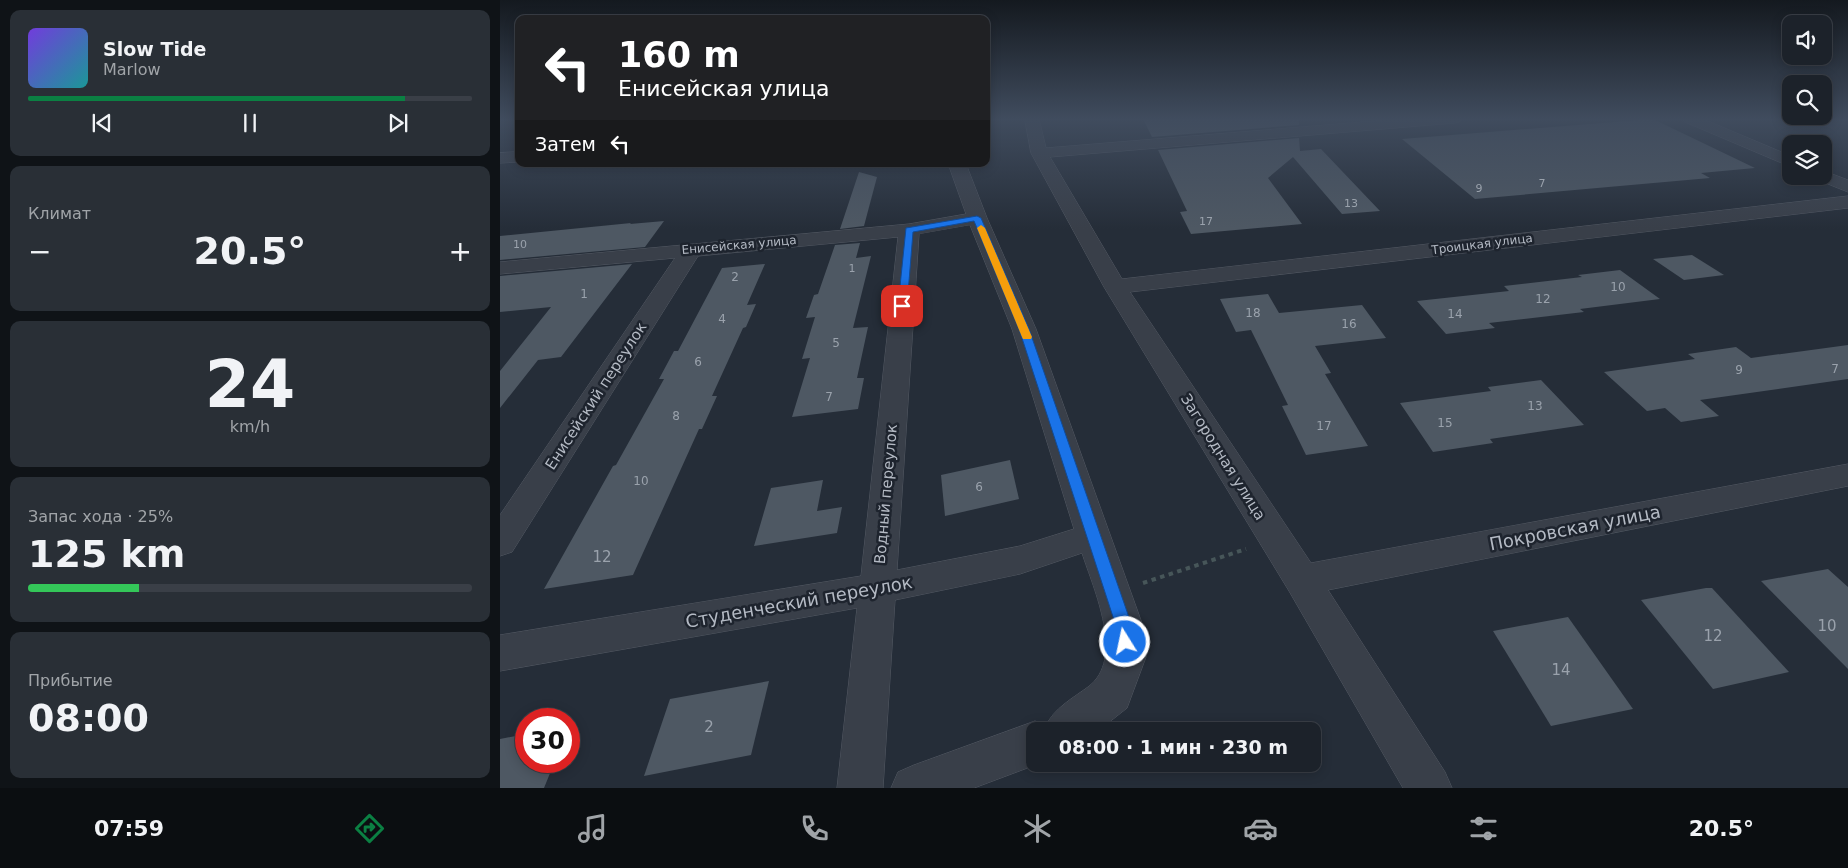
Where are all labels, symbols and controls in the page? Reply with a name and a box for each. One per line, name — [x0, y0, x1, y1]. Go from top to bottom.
map controls — [1782, 15, 1832, 185]
button: sound — [1782, 15, 1832, 65]
icon: left — [535, 35, 600, 100]
text: 160 m — [618, 35, 740, 75]
text: Slow Tide — [103, 38, 206, 60]
text: Marlow — [103, 60, 161, 79]
button: search — [1782, 75, 1832, 125]
text: Енисейская улица — [618, 76, 829, 101]
icon: previous — [88, 109, 116, 137]
icon: pause — [236, 109, 264, 137]
icon: next — [384, 109, 412, 137]
icon: left — [606, 130, 634, 158]
text: Затем — [535, 133, 596, 155]
button: layers — [1782, 135, 1832, 185]
house number: 7 — [1539, 177, 1546, 190]
house number: 9 — [1476, 182, 1483, 195]
house number: 13 — [1344, 197, 1358, 210]
text: Климат — [28, 204, 91, 223]
house number: 17 — [1199, 215, 1213, 228]
text: 20.5° — [194, 229, 306, 273]
street label: Троицкая улица — [1430, 231, 1533, 257]
street label: Енисейская улица — [681, 233, 797, 257]
text: − — [28, 235, 51, 268]
text: + — [449, 235, 472, 268]
house number: 10 — [513, 238, 527, 251]
house number: 1 — [849, 262, 856, 275]
house number: 2 — [731, 270, 739, 284]
house number: 10 — [1610, 280, 1626, 294]
pin — [881, 285, 923, 327]
house number: 1 — [580, 287, 588, 301]
icon: arrive — [888, 292, 916, 320]
house number: 12 — [1535, 292, 1551, 306]
house number: 18 — [1245, 306, 1261, 320]
house number: 14 — [1447, 307, 1463, 321]
house number: 4 — [718, 312, 726, 326]
house number: 16 — [1341, 317, 1357, 331]
street label: Енисейский переулок — [542, 319, 650, 473]
house number: 5 — [832, 336, 840, 350]
text: 24 — [205, 347, 295, 422]
house number: 6 — [694, 355, 702, 369]
house number: 7 — [1831, 362, 1839, 376]
house number: 9 — [1735, 363, 1743, 377]
house number: 7 — [825, 390, 833, 404]
street label: Загородная улица — [1177, 391, 1269, 523]
house number: 13 — [1527, 399, 1543, 413]
house number: 8 — [672, 409, 680, 423]
house number: 15 — [1437, 416, 1453, 430]
text: km/h — [230, 417, 270, 436]
house number: 17 — [1316, 419, 1332, 433]
street label: Водный переулок — [871, 423, 901, 565]
house number: 10 — [633, 474, 649, 488]
house number: 6 — [975, 480, 983, 494]
street label: Покровская улица — [1488, 501, 1662, 554]
text: Запас хода · 25% — [28, 507, 173, 526]
text: 125 km — [28, 532, 185, 576]
house number: 12 — [592, 548, 612, 566]
street label: Студенческий переулок — [684, 571, 914, 632]
position arrow — [1098, 615, 1150, 667]
house number: 10 — [1817, 617, 1837, 635]
house number: 12 — [1703, 627, 1723, 645]
house number: 14 — [1551, 661, 1571, 679]
text: Прибытие — [28, 671, 113, 690]
text: 08:00 — [28, 696, 149, 740]
speed limit sign: 30 — [515, 708, 580, 773]
house number: 2 — [704, 718, 714, 736]
text: 08:00 · 1 мин · 230 m — [1059, 736, 1288, 758]
icon: directions — [352, 811, 387, 846]
icon: music — [575, 811, 610, 846]
icon: phone — [797, 811, 832, 846]
icon: climate — [1020, 811, 1055, 846]
icon: car — [1243, 811, 1278, 846]
icon: filters — [1466, 811, 1501, 846]
text: 07:59 — [94, 816, 164, 841]
text: 20.5° — [1689, 816, 1754, 841]

